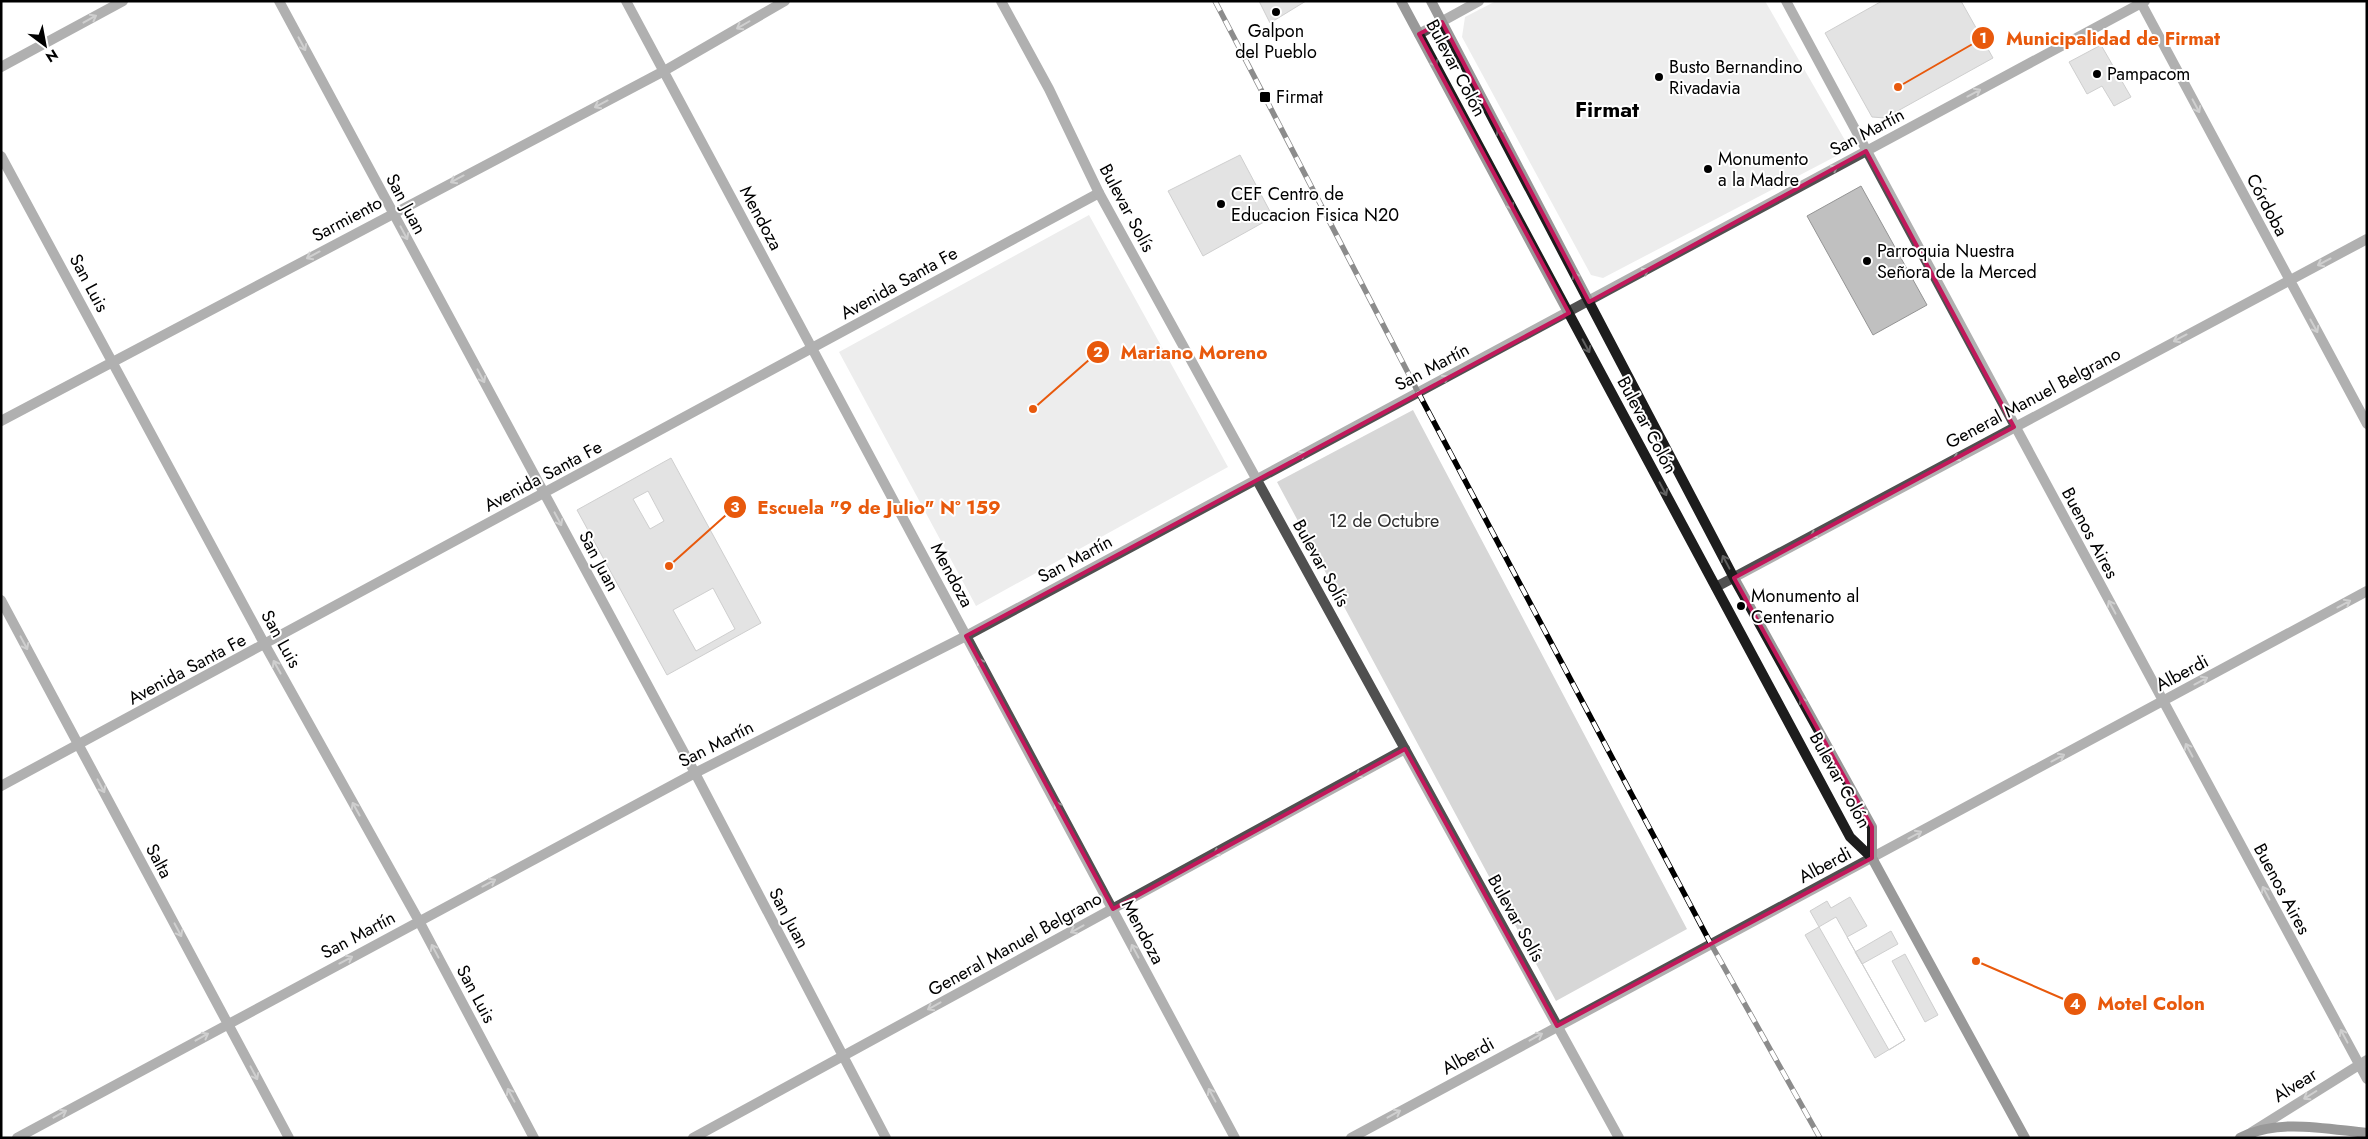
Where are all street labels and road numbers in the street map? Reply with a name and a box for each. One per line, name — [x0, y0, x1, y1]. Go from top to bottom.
street label: Bulevar Colón — [1420, 15, 1492, 121]
street label: San Martín — [1825, 101, 1909, 163]
street label: Bulevar Solís — [1093, 159, 1161, 257]
street label: San Juan — [379, 169, 433, 239]
street label: Córdoba — [2240, 169, 2294, 241]
street label: Mendoza — [733, 181, 789, 255]
street label: Sarmiento — [307, 190, 387, 248]
street label: Avenida Santa Fe — [836, 240, 962, 326]
street label: San Luis — [63, 249, 115, 317]
street label: San Martín — [1390, 336, 1474, 398]
street label: General Manuel Belgrano — [1941, 341, 2125, 455]
street label: Bulevar Colón — [1611, 372, 1683, 478]
street label: Avenida Santa Fe — [479, 434, 607, 518]
street label: Buenos Aires — [2055, 483, 2125, 583]
street label: Bulevar Solís — [1286, 514, 1356, 612]
street label: San Juan — [572, 526, 626, 596]
street label: San Martín — [1033, 528, 1117, 590]
street label: Mendoza — [924, 538, 980, 612]
street label: San Luis — [254, 605, 308, 673]
street label: Avenida Santa Fe — [123, 627, 251, 711]
street label: Alberdi — [2151, 648, 2213, 698]
street label: San Martín — [674, 714, 758, 774]
street label: Bulevar Colón — [1803, 727, 1877, 833]
street label: Salta — [139, 839, 179, 883]
street label: Buenos Aires — [2247, 839, 2317, 939]
street label: Alberdi — [1794, 840, 1856, 890]
street label: Bulevar Solís — [1481, 869, 1551, 967]
street label: San Juan — [762, 883, 816, 953]
street label: General Manuel Belgrano — [923, 885, 1107, 1003]
street label: Mendoza — [1115, 895, 1171, 969]
street label: San Martín — [316, 904, 400, 966]
street label: San Luis — [450, 960, 502, 1028]
street label: Alberdi — [1437, 1031, 1499, 1081]
street label: Alvear — [2268, 1061, 2323, 1109]

